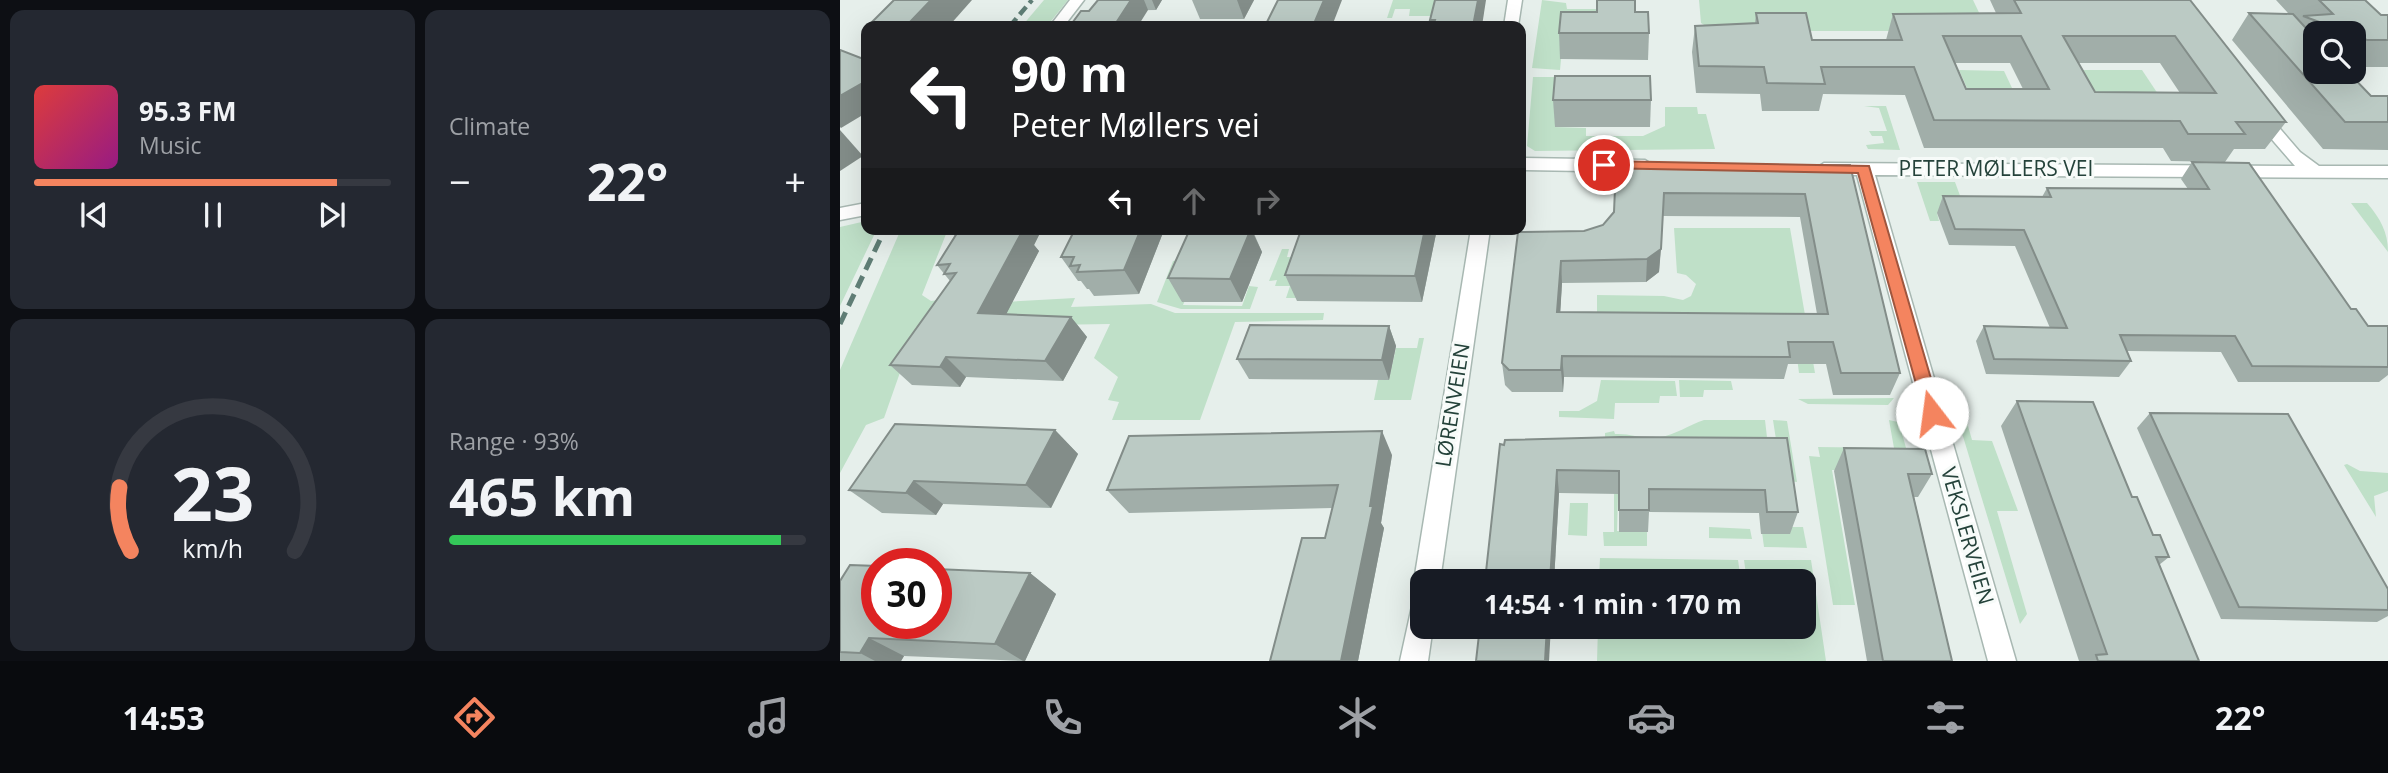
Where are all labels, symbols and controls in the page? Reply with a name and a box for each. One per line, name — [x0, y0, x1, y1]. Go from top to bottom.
map controls — [2303, 21, 2366, 84]
button: search — [2303, 21, 2366, 84]
text: 90 m — [1011, 40, 1128, 106]
icon: left — [896, 49, 987, 140]
text: 95.3 FM — [139, 93, 237, 129]
text: Peter Møllers vei — [1011, 103, 1260, 146]
text: Climate — [449, 110, 530, 142]
text: Music — [139, 129, 202, 161]
pin — [1574, 135, 1634, 195]
text: 22° — [587, 145, 668, 216]
icon: arrive — [1585, 146, 1623, 184]
street label: PETER MØLLERS VEI — [1899, 154, 2093, 182]
text: − — [449, 155, 471, 207]
text: + — [784, 155, 806, 207]
icon: left — [1102, 182, 1140, 220]
icon: ahead — [1175, 182, 1213, 220]
icon: right — [1248, 182, 1286, 220]
icon: previous — [75, 196, 113, 234]
icon: pause — [194, 196, 232, 234]
icon: next — [313, 196, 351, 234]
street label: LØRENVEIEN — [1428, 341, 1476, 469]
position arrow — [1895, 376, 1969, 450]
text: Range · 93% — [449, 425, 579, 457]
text: 23 — [171, 443, 254, 542]
text: 465 km — [449, 460, 635, 531]
street label: VEKSLERVEIEN — [1935, 464, 2001, 608]
text: km/h — [182, 531, 243, 565]
speed limit sign: 30 — [861, 548, 952, 639]
text: 14:54 · 1 min · 170 m — [1484, 586, 1742, 622]
icon: directions — [450, 693, 499, 742]
icon: music — [744, 693, 793, 742]
icon: phone — [1038, 693, 1087, 742]
icon: climate — [1333, 693, 1382, 742]
icon: car — [1627, 693, 1676, 742]
icon: filters — [1921, 693, 1970, 742]
text: 14:53 — [123, 696, 205, 739]
text: 22° — [2215, 696, 2265, 739]

